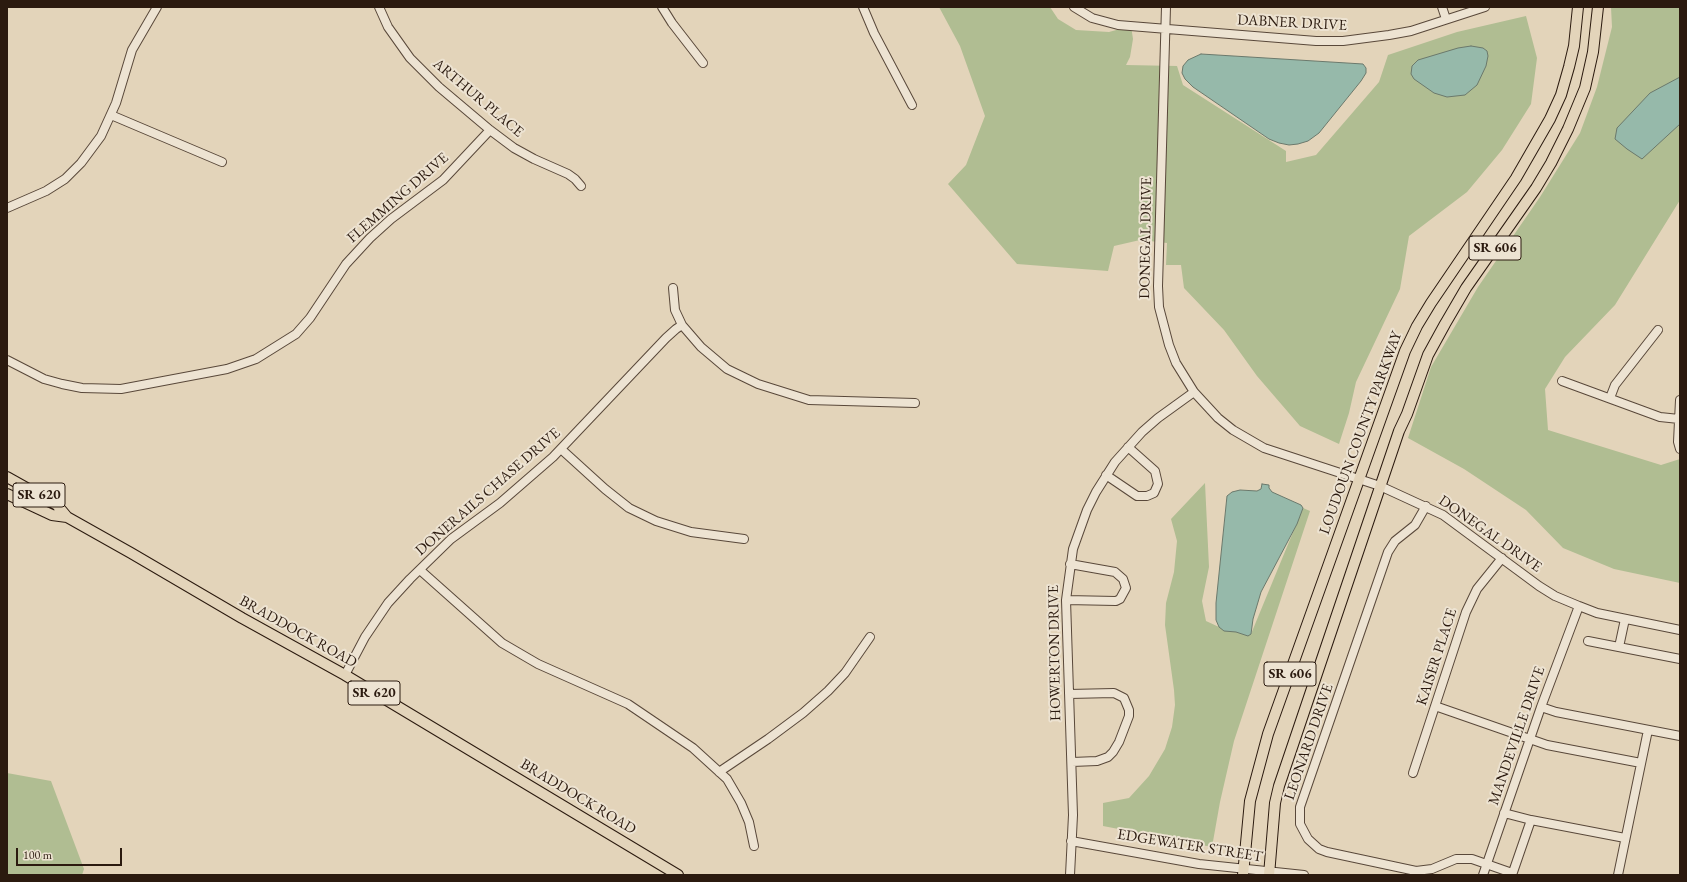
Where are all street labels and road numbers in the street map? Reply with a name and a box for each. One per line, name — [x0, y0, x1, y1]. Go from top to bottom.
street label: DABNER DRIVE — [1237, 11, 1347, 35]
street label: ARTHUR PLACE — [429, 55, 527, 141]
street label: FLEMMING DRIVE — [344, 149, 452, 247]
street label: DONEGAL DRIVE — [1136, 177, 1156, 299]
road number: SR 606 — [1469, 236, 1521, 260]
street label: LOUDOUN COUNTY PARKWAY — [1316, 329, 1406, 537]
street label: DONERAILS CHASE DRIVE — [412, 424, 564, 560]
road number: SR 620 — [13, 483, 65, 507]
street label: DONEGAL DRIVE — [1435, 492, 1545, 576]
street label: HOWERTON DRIVE — [1045, 585, 1065, 721]
street label: BRADDOCK ROAD — [236, 592, 360, 672]
street label: KAISER PLACE — [1413, 606, 1461, 708]
road number: SR 606 — [1264, 662, 1316, 686]
street label: MANDEVILLE DRIVE — [1485, 664, 1549, 808]
road number: SR 620 — [348, 681, 400, 705]
street label: LEONARD DRIVE — [1281, 682, 1337, 802]
street label: BRADDOCK ROAD — [517, 755, 639, 839]
street label: EDGEWATER STREET — [1116, 826, 1264, 866]

